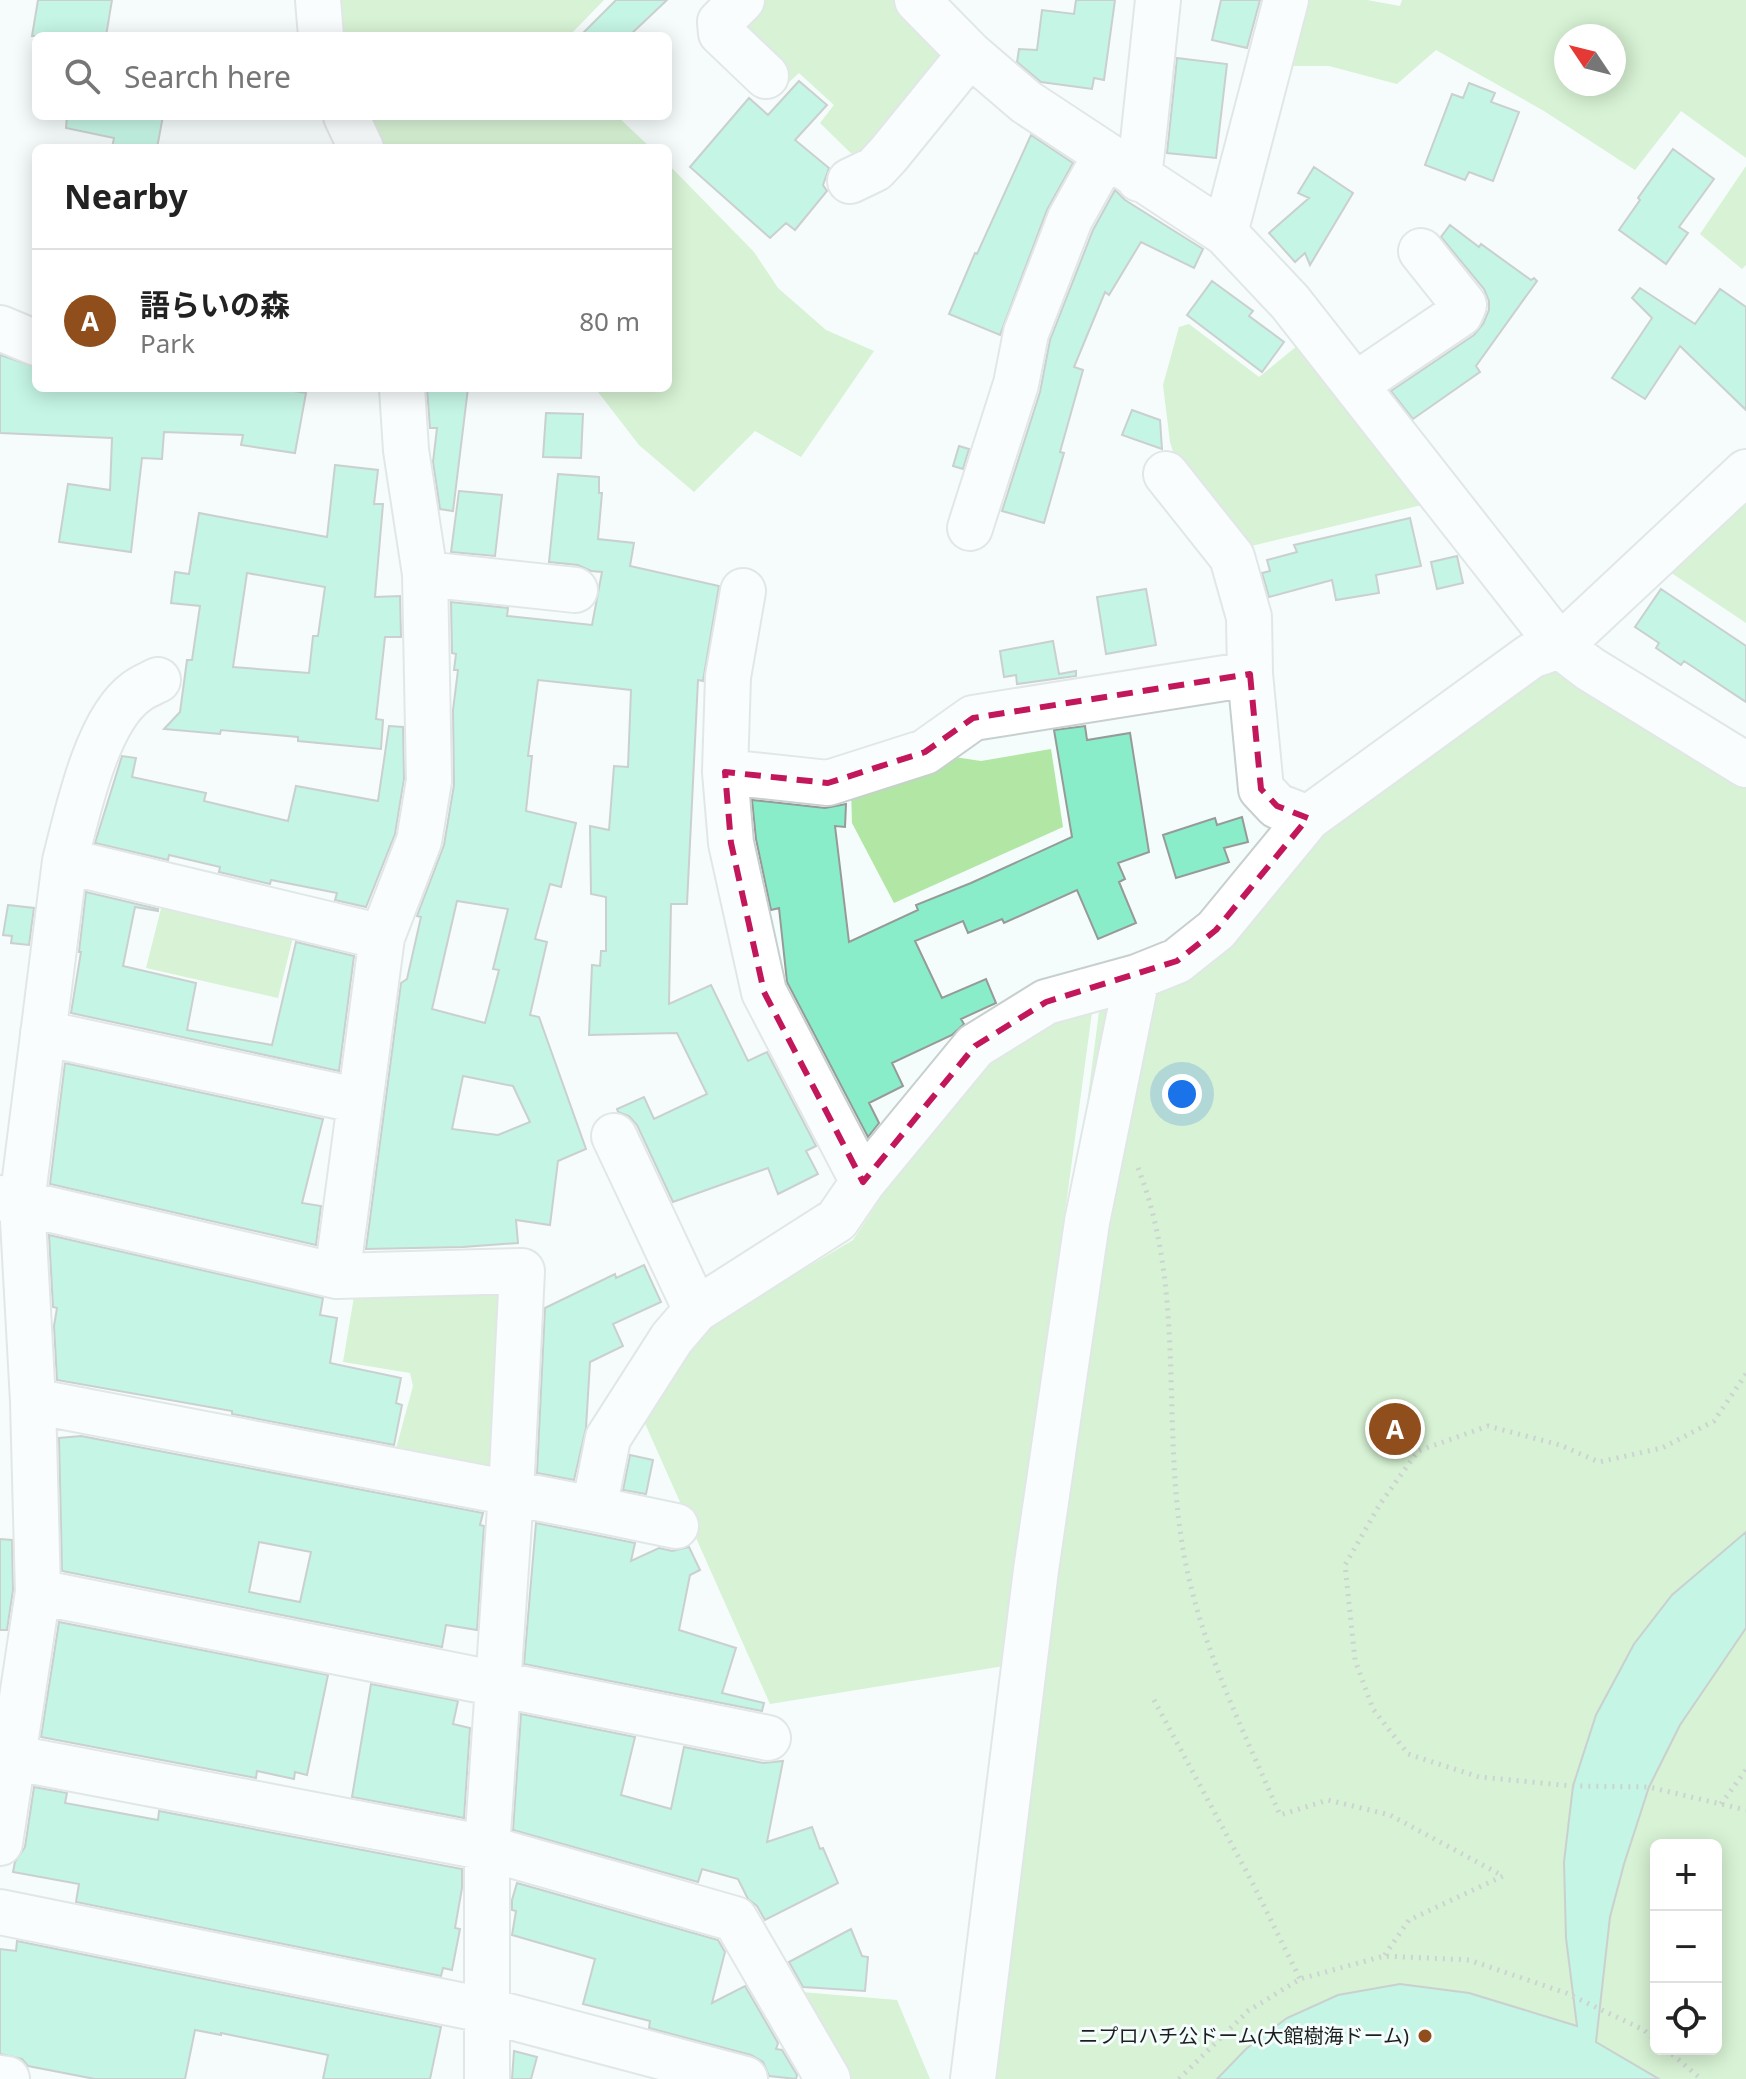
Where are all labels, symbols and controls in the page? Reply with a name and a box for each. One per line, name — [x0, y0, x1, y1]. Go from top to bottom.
north arrow — [1554, 24, 1626, 96]
search box — [32, 32, 672, 120]
icon: search — [60, 54, 104, 98]
text: Search here — [124, 56, 291, 97]
text: Nearby — [64, 173, 188, 219]
text: 語らいの森 — [140, 284, 290, 325]
text: A — [81, 303, 99, 339]
text: 80 m — [579, 303, 640, 339]
text: Park — [140, 325, 195, 361]
your location — [1162, 1074, 1202, 1114]
pin: A — [1369, 1399, 1421, 1459]
map controls — [1650, 1839, 1722, 2055]
button: + — [1650, 1839, 1722, 1911]
button: − — [1650, 1911, 1722, 1983]
button: locate — [1650, 1983, 1722, 2055]
place label: ニプロハチ公ドーム(大館樹海ドーム) — [1078, 2022, 1409, 2049]
marker: ニプロハチ公ドーム(大館樹海ドーム) — [1416, 2027, 1434, 2045]

